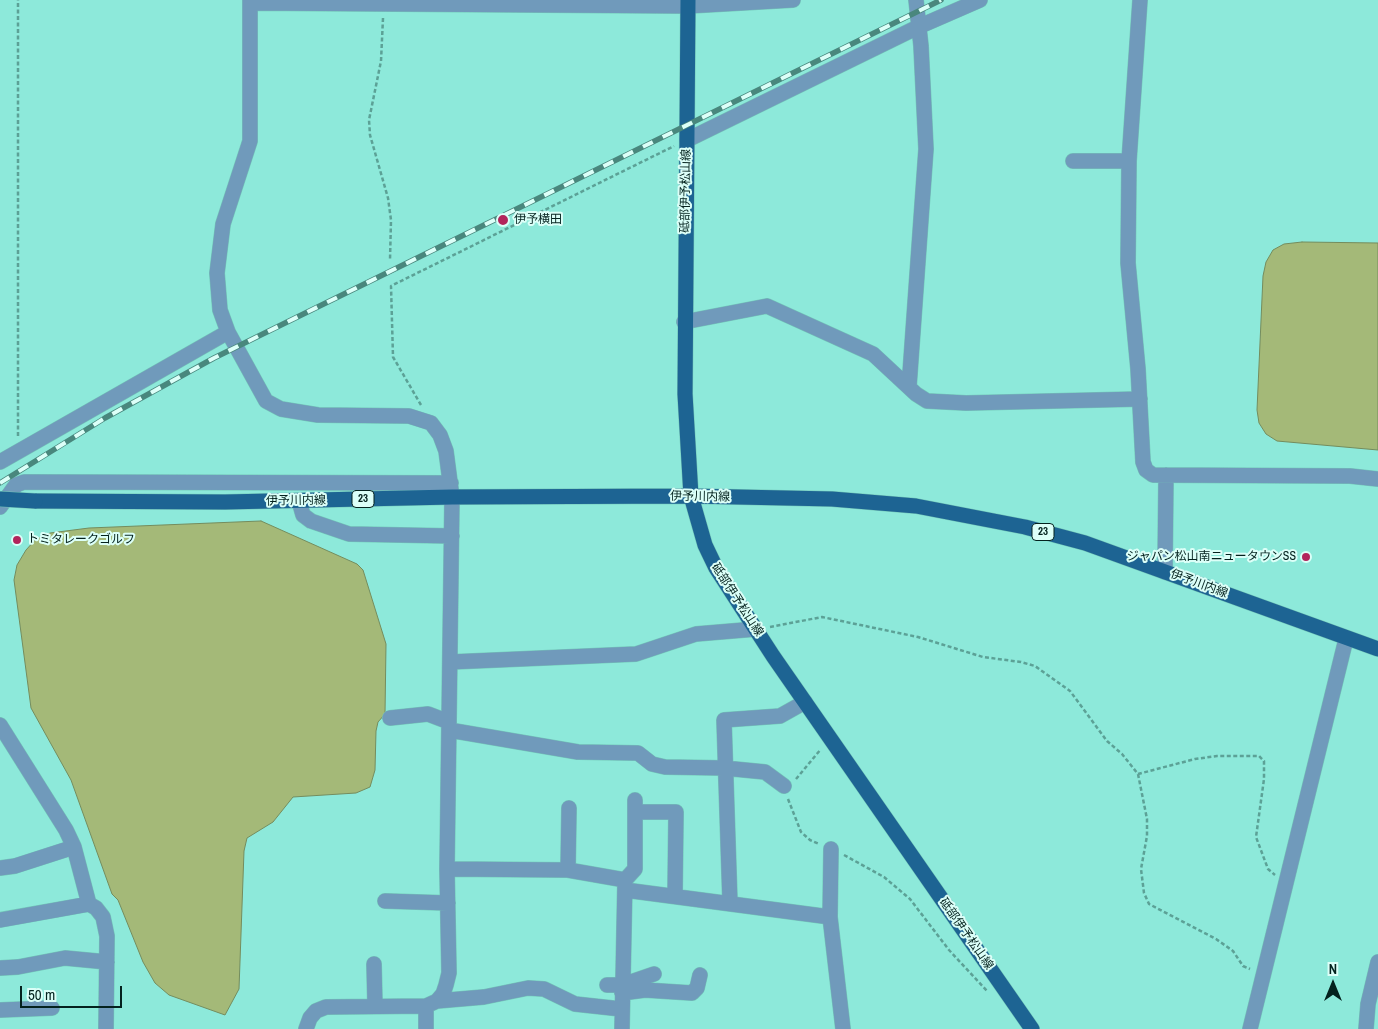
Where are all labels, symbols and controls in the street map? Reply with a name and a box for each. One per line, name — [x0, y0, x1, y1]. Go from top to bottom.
street label: 砥部伊予松山線 — [678, 149, 694, 233]
marker: 伊予横田 — [496, 213, 510, 227]
place label: 伊予横田 — [514, 213, 562, 227]
street label: 伊予川内線 — [670, 489, 730, 505]
road number: 23 — [352, 490, 374, 508]
street label: 伊予川内線 — [266, 493, 326, 509]
road number: 23 — [1032, 524, 1054, 540]
place label: トミタレークゴルフ — [27, 533, 135, 547]
marker: トミタレークゴルフ — [11, 534, 23, 546]
place label: ジャパン松山南ニュータウンSS — [1127, 550, 1296, 564]
marker: ジャパン松山南ニュータウンSS — [1300, 551, 1312, 563]
street label: 砥部伊予松山線 — [708, 561, 766, 639]
street label: 伊予川内線 — [1168, 567, 1230, 601]
street label: 砥部伊予松山線 — [936, 895, 996, 973]
north arrow — [1308, 959, 1358, 1009]
text: N — [1329, 960, 1337, 978]
scale bar — [22, 976, 125, 1008]
text: 50 m — [28, 984, 55, 1005]

